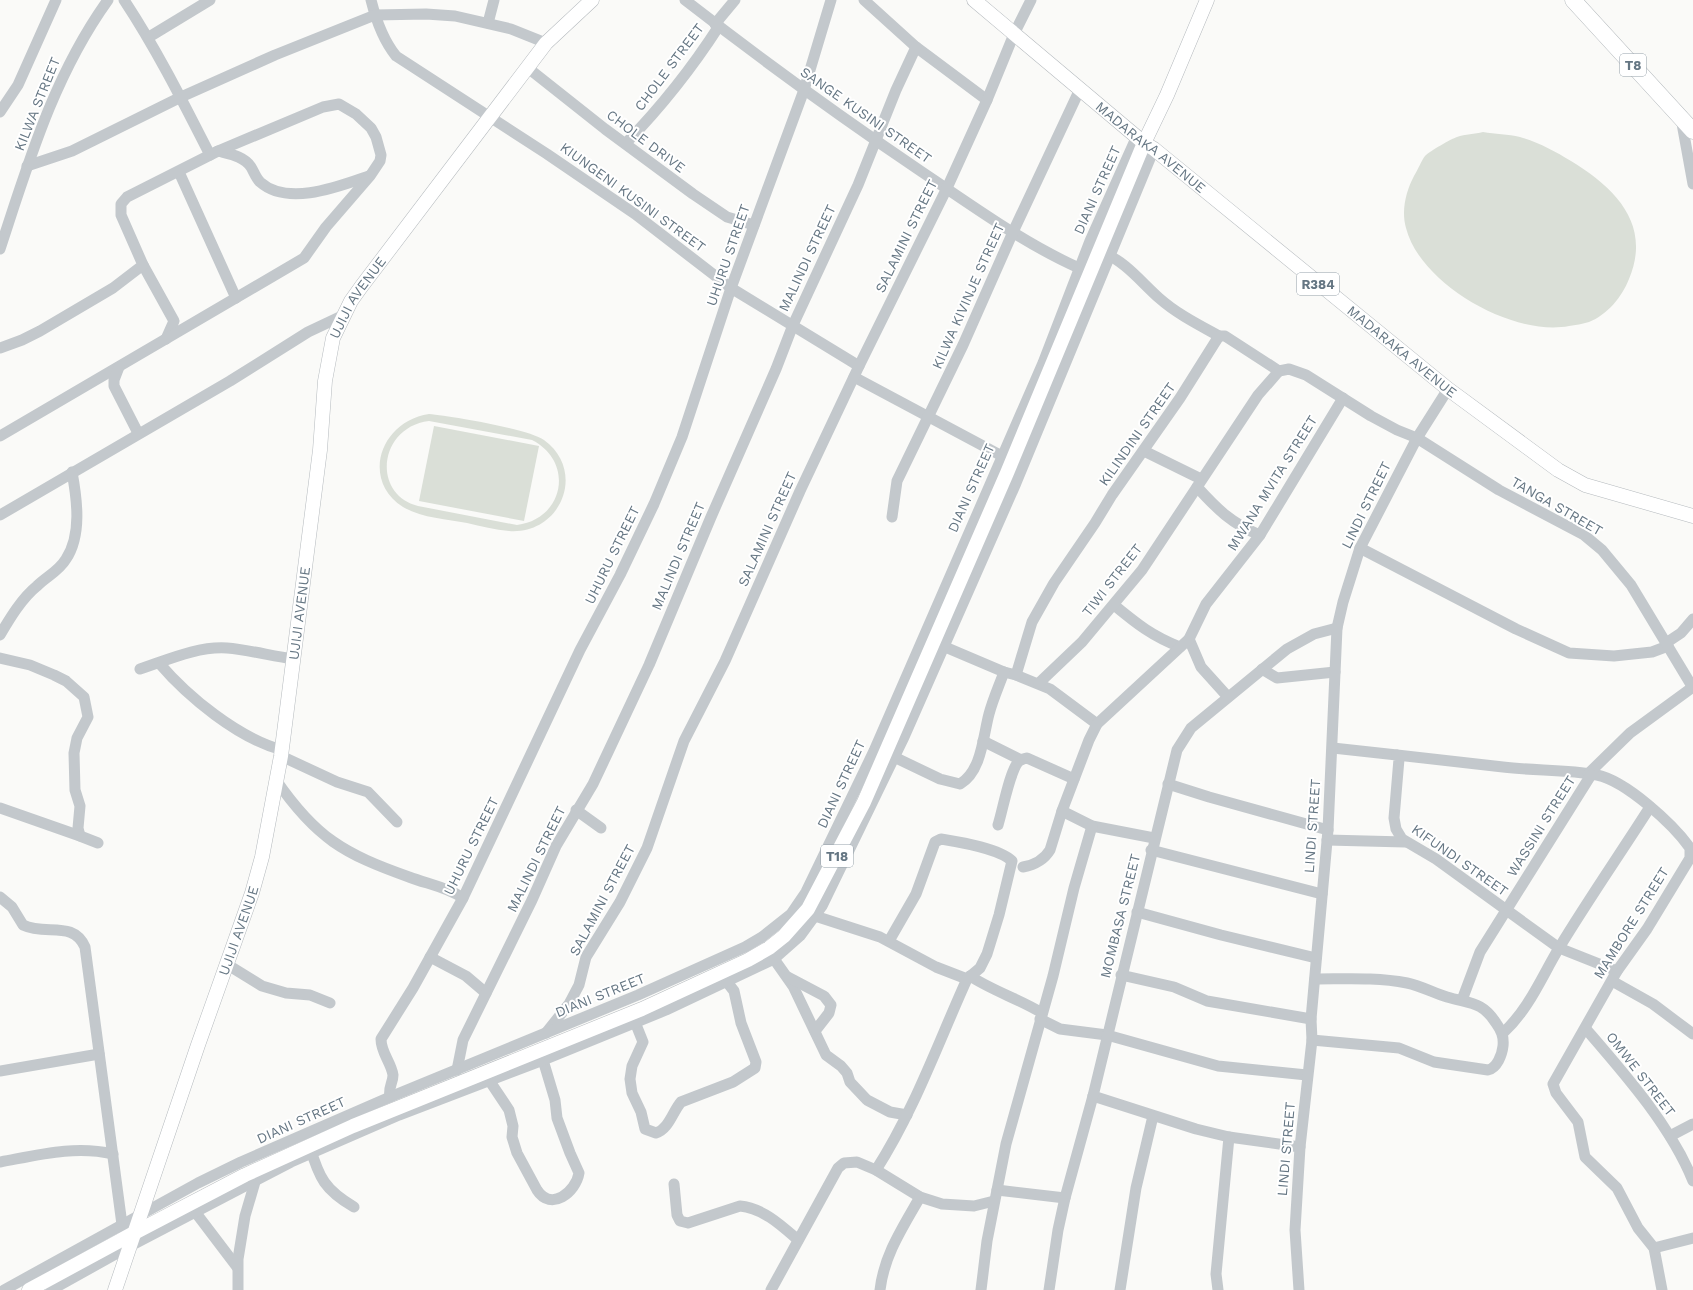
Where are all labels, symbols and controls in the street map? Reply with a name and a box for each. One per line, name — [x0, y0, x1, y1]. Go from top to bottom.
street label: CHOLE STREET — [631, 20, 707, 114]
street label: KILWA STREET — [11, 54, 63, 153]
road number: T8 — [1620, 54, 1646, 76]
street label: SANGE KUSINI STREET — [797, 64, 935, 167]
street label: MADARAKA AVENUE — [1093, 98, 1209, 196]
street label: CHOLE DRIVE — [604, 106, 688, 176]
street label: KIUNGENI KUSINI STREET — [557, 139, 709, 255]
street label: DIANI STREET — [1070, 143, 1124, 237]
street label: SALAMINI STREET — [872, 176, 941, 295]
street label: UHURU STREET — [703, 201, 753, 308]
street label: MALINDI STREET — [775, 202, 839, 314]
street label: KILWA KIVINJE STREET — [929, 220, 1008, 372]
street label: UJIJI AVENUE — [326, 253, 389, 341]
road number: R384 — [1297, 273, 1339, 295]
street label: MADARAKA AVENUE — [1344, 302, 1460, 401]
street label: KILINDINI STREET — [1095, 379, 1179, 489]
street label: MWANA MVITA STREET — [1224, 412, 1320, 554]
street label: DIANI STREET — [944, 441, 998, 535]
street label: LINDI STREET — [1338, 459, 1394, 551]
street label: SALAMINI STREET — [735, 469, 800, 589]
street label: TANGA STREET — [1508, 473, 1606, 539]
street label: MALINDI STREET — [648, 499, 708, 612]
street label: UHURU STREET — [581, 503, 643, 606]
street label: TIWI STREET — [1079, 540, 1146, 619]
street label: UJIJI AVENUE — [285, 566, 313, 661]
street label: DIANI STREET — [814, 737, 869, 831]
street label: WASSINI STREET — [1503, 772, 1579, 879]
street label: LINDI STREET — [1301, 778, 1323, 874]
street label: UHURU STREET — [440, 794, 502, 897]
street label: MALINDI STREET — [503, 803, 569, 914]
street label: KIFUNDI STREET — [1409, 821, 1512, 899]
street label: SALAMINI STREET — [566, 841, 638, 958]
road number: T18 — [821, 845, 853, 867]
street label: MOMBASA STREET — [1097, 852, 1143, 980]
street label: MAMBORE STREET — [1590, 864, 1672, 982]
street label: UJIJI AVENUE — [215, 884, 262, 978]
street label: DIANI STREET — [553, 970, 648, 1020]
street label: OMWE STREET — [1603, 1029, 1679, 1120]
street label: DIANI STREET — [254, 1093, 348, 1147]
street label: LINDI STREET — [1274, 1101, 1298, 1197]

